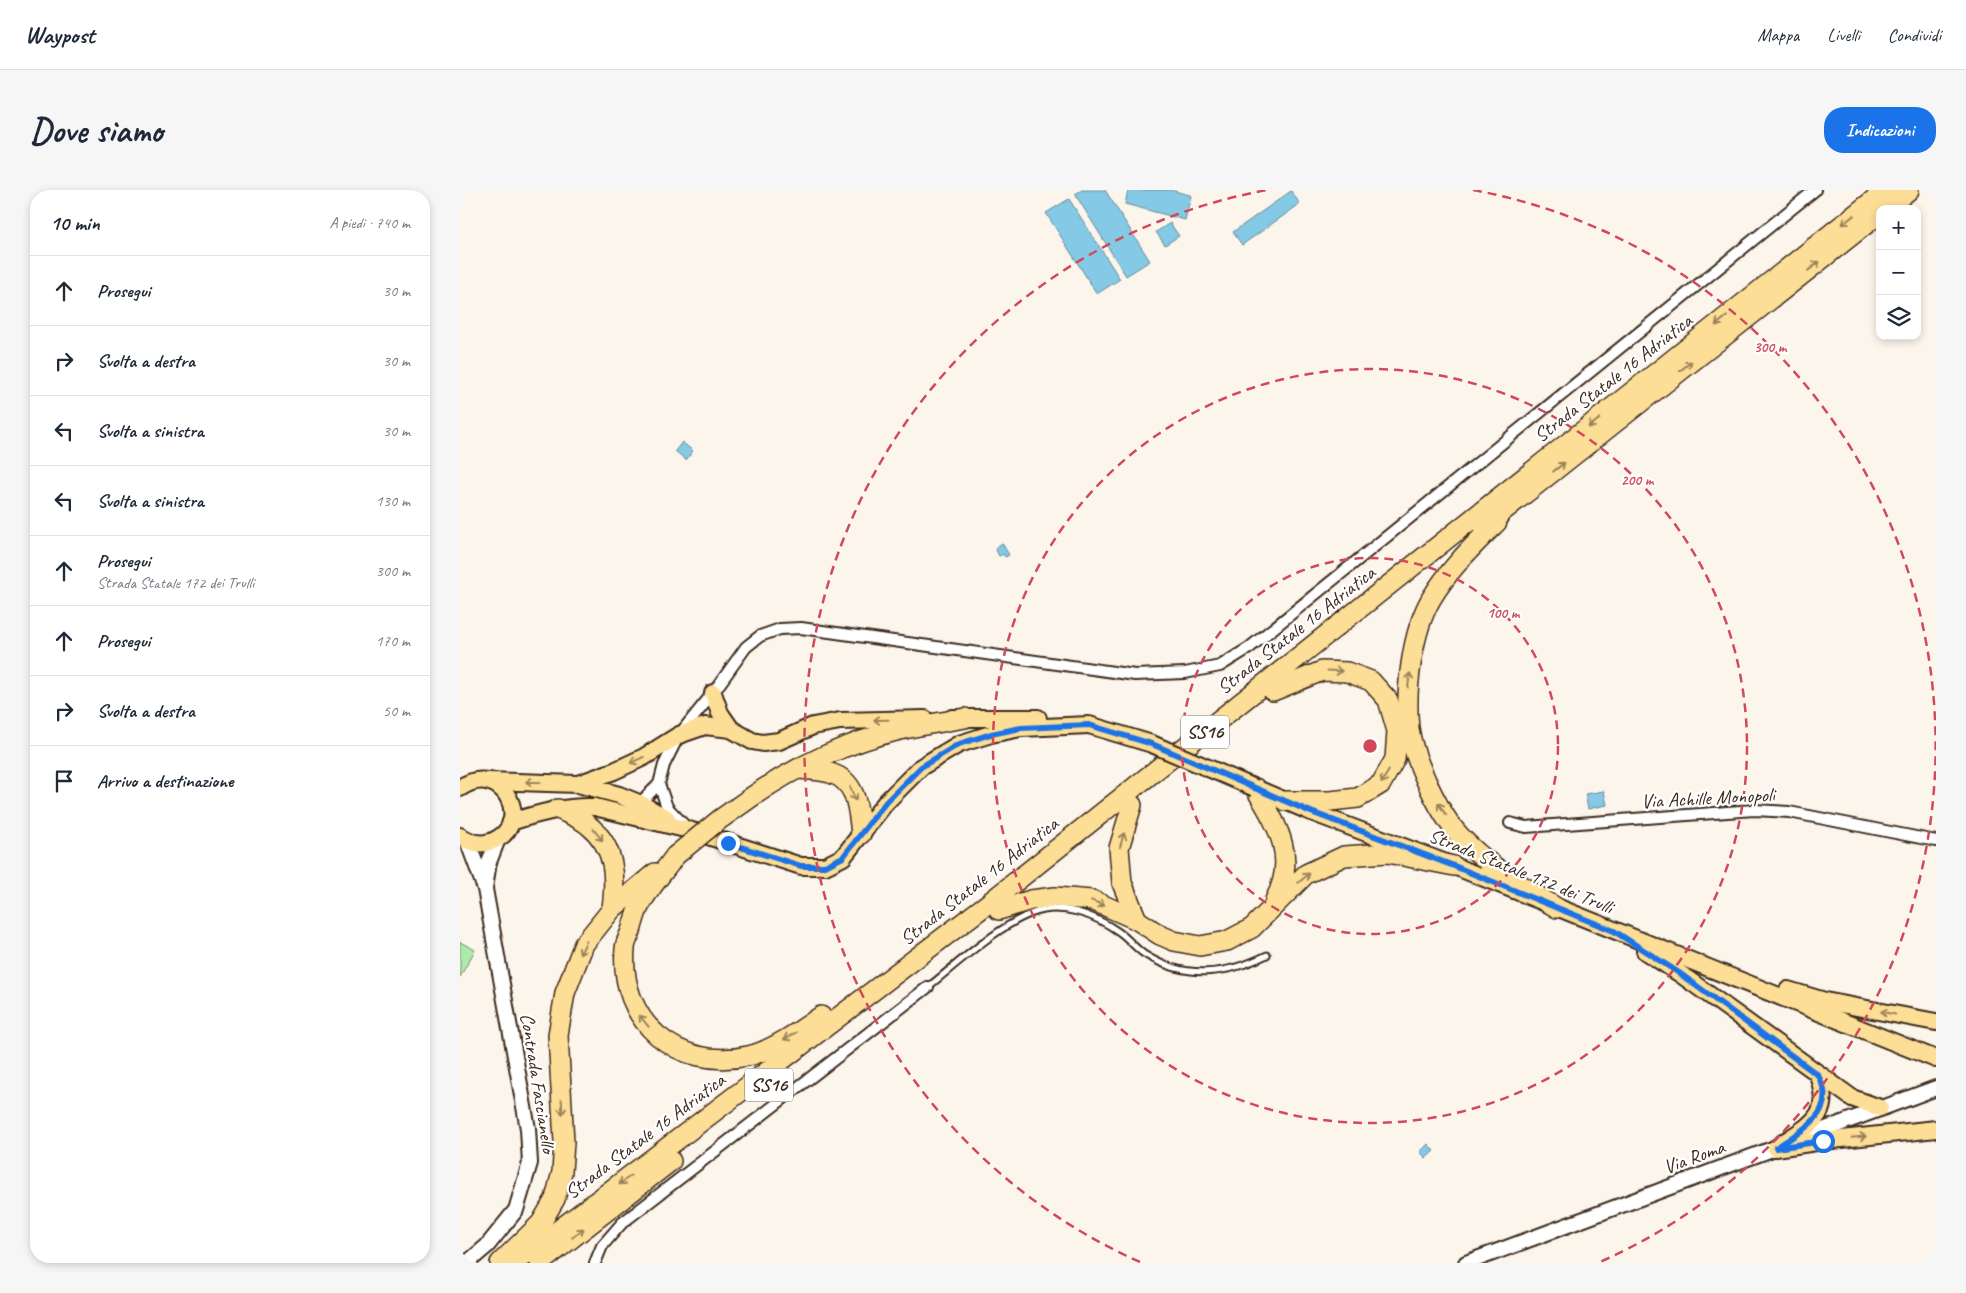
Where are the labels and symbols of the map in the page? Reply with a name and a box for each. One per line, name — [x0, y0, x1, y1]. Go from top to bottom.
one-way arrow — [1842, 215, 1855, 226]
one-way arrow — [1807, 260, 1820, 271]
street label: Strada Statale 16 Adriatica — [1529, 308, 1698, 448]
one-way arrow — [1715, 316, 1728, 327]
text: 300 m — [1754, 338, 1788, 357]
one-way arrow — [1680, 361, 1693, 372]
one-way arrow — [1587, 417, 1600, 428]
one-way arrow — [1552, 462, 1565, 473]
text: 200 m — [1621, 471, 1655, 490]
street label: Strada Statale 16 Adriatica — [1212, 560, 1381, 700]
text: 100 m — [1487, 604, 1521, 623]
one-way arrow — [1326, 667, 1342, 676]
one-way arrow — [1404, 673, 1414, 689]
one-way arrow — [873, 715, 890, 725]
road number: SS16 — [1181, 716, 1229, 748]
centre of rings — [1361, 737, 1379, 755]
one-way arrow — [630, 756, 645, 766]
one-way arrow — [1379, 769, 1389, 783]
one-way arrow — [526, 778, 542, 787]
street label: Via Achille Monopoli — [1641, 782, 1778, 814]
one-way arrow — [849, 786, 859, 801]
one-way arrow — [1437, 803, 1447, 817]
street label: Strada Statale 16 Adriatica — [895, 811, 1064, 951]
street label: Strada Statale 172 dei Trulli — [1425, 823, 1619, 920]
one-way arrow — [592, 829, 603, 842]
route end — [717, 832, 740, 855]
one-way arrow — [1117, 832, 1127, 848]
one-way arrow — [1297, 872, 1310, 883]
one-way arrow — [1090, 899, 1105, 908]
one-way arrow — [577, 940, 587, 955]
one-way arrow — [1880, 1008, 1896, 1018]
street label: Contrada Fascianello — [515, 1011, 562, 1157]
one-way arrow — [639, 1015, 650, 1028]
one-way arrow — [783, 1032, 797, 1042]
street label: Strada Statale 16 Adriatica — [560, 1067, 731, 1204]
road number: SS16 — [745, 1068, 793, 1102]
one-way arrow — [558, 1098, 567, 1114]
route start — [1812, 1130, 1835, 1153]
one-way arrow — [1850, 1132, 1866, 1142]
street label: Via Roma — [1660, 1134, 1729, 1180]
one-way arrow — [618, 1174, 631, 1185]
one-way arrow — [572, 1228, 585, 1239]

